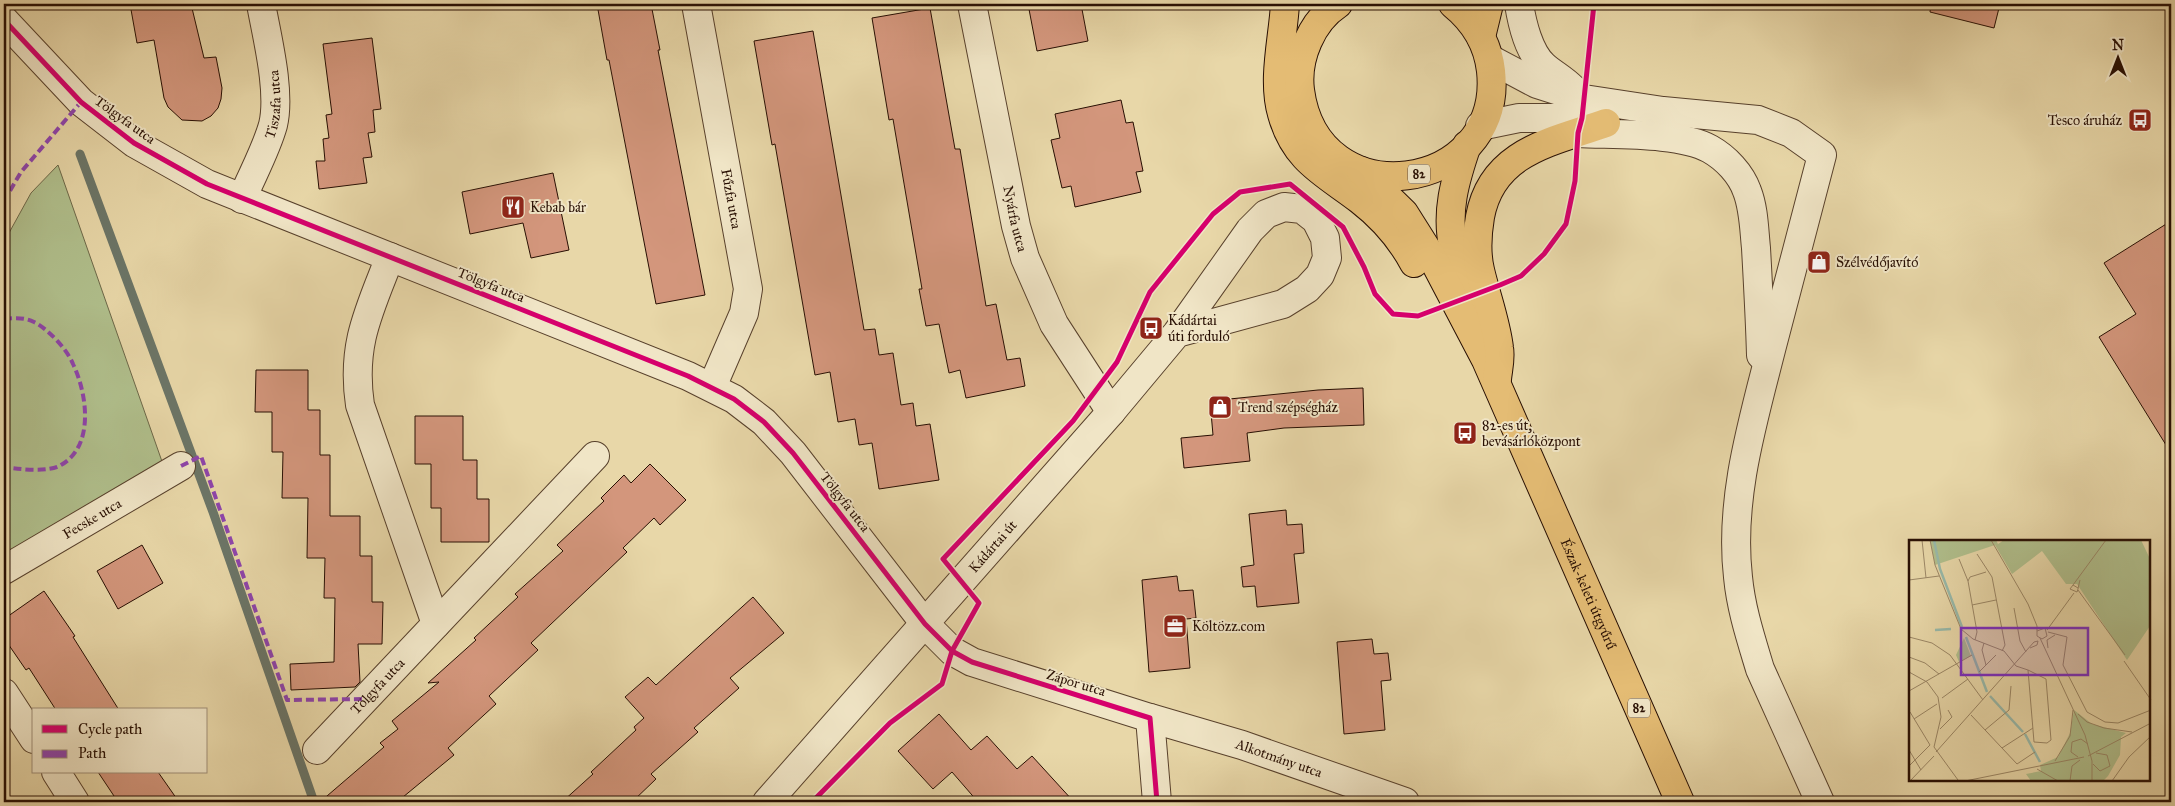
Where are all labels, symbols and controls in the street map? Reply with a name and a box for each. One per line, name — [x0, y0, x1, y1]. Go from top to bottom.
north arrow — [2092, 32, 2142, 82]
text: N — [2112, 37, 2124, 54]
street label: Tiszafa utca — [261, 69, 284, 141]
street label: Tölgyfa utca — [91, 92, 159, 148]
bus stop icon: Tesco áruház — [2127, 107, 2153, 133]
place label: Tesco áruház — [2048, 112, 2123, 129]
road number: 82 — [1408, 164, 1430, 183]
street label: Fűzfa utca — [718, 167, 745, 230]
street label: Nyárfa utca — [1000, 184, 1031, 254]
restaurant icon: Kebab bár — [500, 194, 526, 220]
place label: Kebab bár — [530, 199, 587, 216]
shop icon: Szélvédőjavító — [1806, 249, 1832, 275]
place label: Szélvédőjavító — [1836, 254, 1918, 271]
street label: Tölgyfa utca — [455, 264, 527, 306]
place label: Kádártai úti forduló — [1168, 312, 1230, 345]
bus stop icon: Kádártai úti forduló — [1138, 315, 1164, 341]
shop icon: Trend szépségház — [1207, 394, 1233, 420]
place label: Trend szépségház — [1238, 399, 1338, 416]
place label: 82-es út, bevásárlóközpont — [1482, 417, 1581, 450]
bus stop icon: 82-es út, bevásárlóközpont — [1452, 420, 1478, 446]
street label: Tölgyfa utca — [816, 469, 874, 535]
street label: Fecske utca — [60, 494, 124, 542]
street label: Kádártai út — [965, 517, 1020, 576]
street label: Észak-keleti útgyűrű — [1557, 535, 1621, 652]
inset map — [1909, 540, 2150, 781]
office icon: Költözz.com — [1162, 613, 1188, 639]
place label: Költözz.com — [1192, 618, 1266, 635]
street label: Tölgyfa utca — [347, 654, 408, 718]
street label: Zápor utca — [1044, 666, 1108, 700]
road number: 82 — [1628, 698, 1650, 718]
legend — [32, 708, 208, 774]
text: Cycle path — [78, 720, 143, 738]
street label: Alkotmány utca — [1233, 735, 1325, 781]
text: Path — [78, 744, 107, 762]

